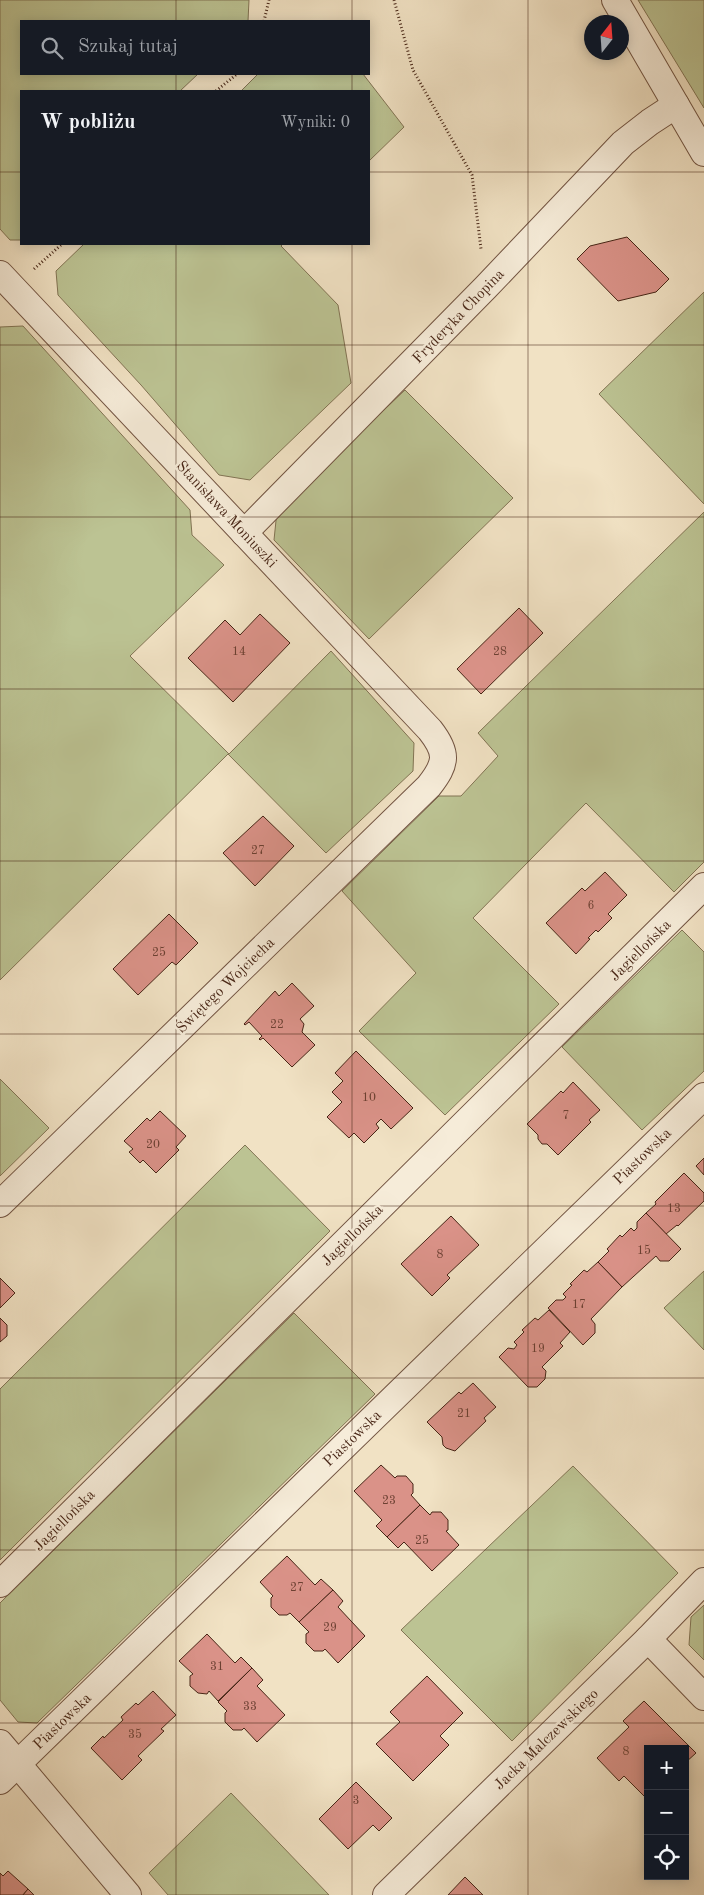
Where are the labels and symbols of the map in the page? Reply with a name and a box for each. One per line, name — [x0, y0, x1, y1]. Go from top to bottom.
north arrow — [584, 15, 629, 60]
street label: Fryderyka Chopina — [410, 267, 508, 367]
street label: Stanisława Moniuszki — [173, 459, 279, 571]
house number: 14 — [232, 646, 246, 658]
house number: 28 — [493, 646, 507, 658]
house number: 27 — [251, 845, 265, 857]
house number: 6 — [588, 900, 595, 912]
street label: Jagiellońska — [608, 917, 675, 985]
street label: Świętego Wojciecha — [171, 932, 279, 1037]
house number: 25 — [152, 946, 166, 959]
house number: 22 — [270, 1019, 284, 1031]
house number: 10 — [362, 1092, 376, 1104]
house number: 7 — [563, 1110, 569, 1122]
street label: Piastowska — [611, 1126, 675, 1188]
house number: 20 — [146, 1139, 160, 1151]
street label: Jagiellońska — [320, 1202, 387, 1270]
house number: 13 — [667, 1203, 681, 1215]
house number: 15 — [637, 1244, 651, 1257]
house number: 8 — [437, 1249, 444, 1261]
house number: 17 — [572, 1299, 586, 1311]
house number: 19 — [531, 1343, 545, 1355]
street label: Piastowska — [321, 1408, 385, 1470]
house number: 21 — [457, 1408, 471, 1420]
street label: Jagiellońska — [32, 1487, 99, 1555]
house number: 23 — [382, 1495, 396, 1507]
house number: 25 — [415, 1534, 429, 1547]
house number: 27 — [290, 1582, 304, 1594]
house number: 29 — [323, 1622, 337, 1634]
house number: 31 — [210, 1661, 224, 1673]
street label: Jacka Malczewskiego — [492, 1687, 602, 1793]
street label: Piastowska — [31, 1691, 95, 1753]
house number: 33 — [243, 1701, 257, 1713]
house number: 35 — [128, 1728, 142, 1741]
house number: 8 — [623, 1746, 630, 1758]
house number: 3 — [353, 1795, 359, 1807]

